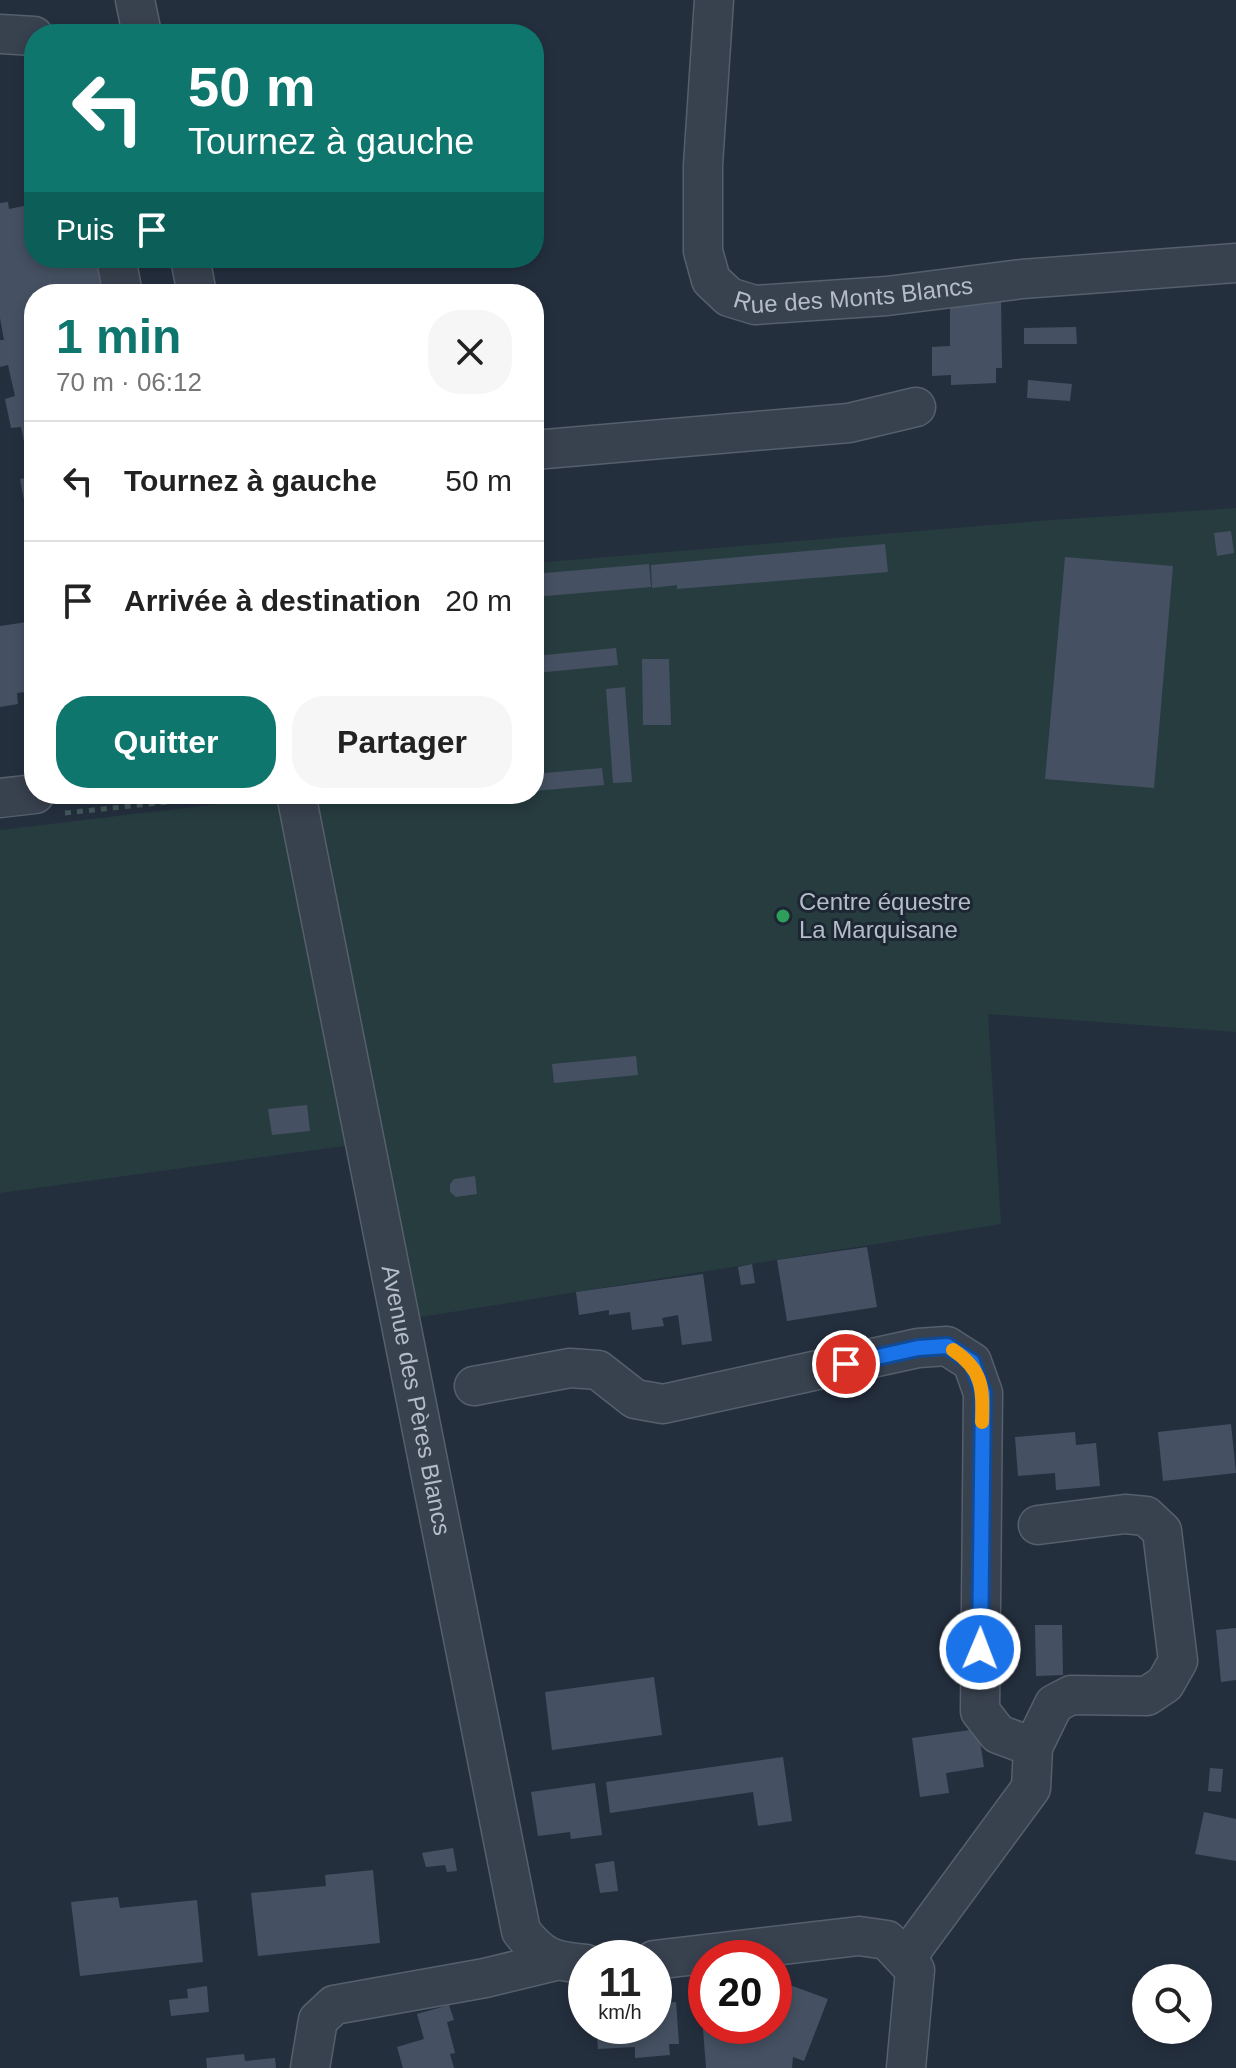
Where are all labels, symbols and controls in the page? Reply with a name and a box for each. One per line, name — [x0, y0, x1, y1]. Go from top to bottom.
text: 50 m — [188, 55, 316, 118]
icon: left — [56, 56, 160, 160]
text: Tournez à gauche — [188, 121, 474, 162]
icon: arrive — [130, 208, 174, 252]
text: Puis — [56, 213, 114, 246]
street label: Rue des Monts Blancs — [731, 271, 974, 318]
text: 1 min — [56, 310, 181, 363]
button: close — [428, 310, 512, 394]
text: 70 m · 06:12 — [56, 367, 202, 397]
icon: left — [56, 459, 100, 503]
text: Tournez à gauche — [124, 464, 377, 497]
text: 50 m — [445, 464, 512, 497]
icon: arrive — [56, 579, 100, 623]
text: Arrivée à destination — [124, 584, 421, 617]
text: 20 m — [445, 584, 512, 617]
button: Quitter — [56, 696, 276, 788]
button: Partager — [292, 696, 512, 788]
place label: Centre équestre La Marquisane — [799, 888, 971, 943]
marker: Centre équestre La Marquisane — [774, 907, 792, 925]
street label: Avenue des Pères Blancs — [377, 1263, 456, 1537]
pin — [812, 1330, 880, 1398]
icon: arrive — [824, 1342, 868, 1386]
position arrow — [938, 1607, 1022, 1691]
speed limit sign: 20 — [688, 1940, 792, 2044]
text: 11 — [599, 1960, 641, 2004]
map controls — [1132, 1964, 1212, 2044]
button: search — [1132, 1964, 1212, 2044]
text: km/h — [598, 2001, 642, 2023]

